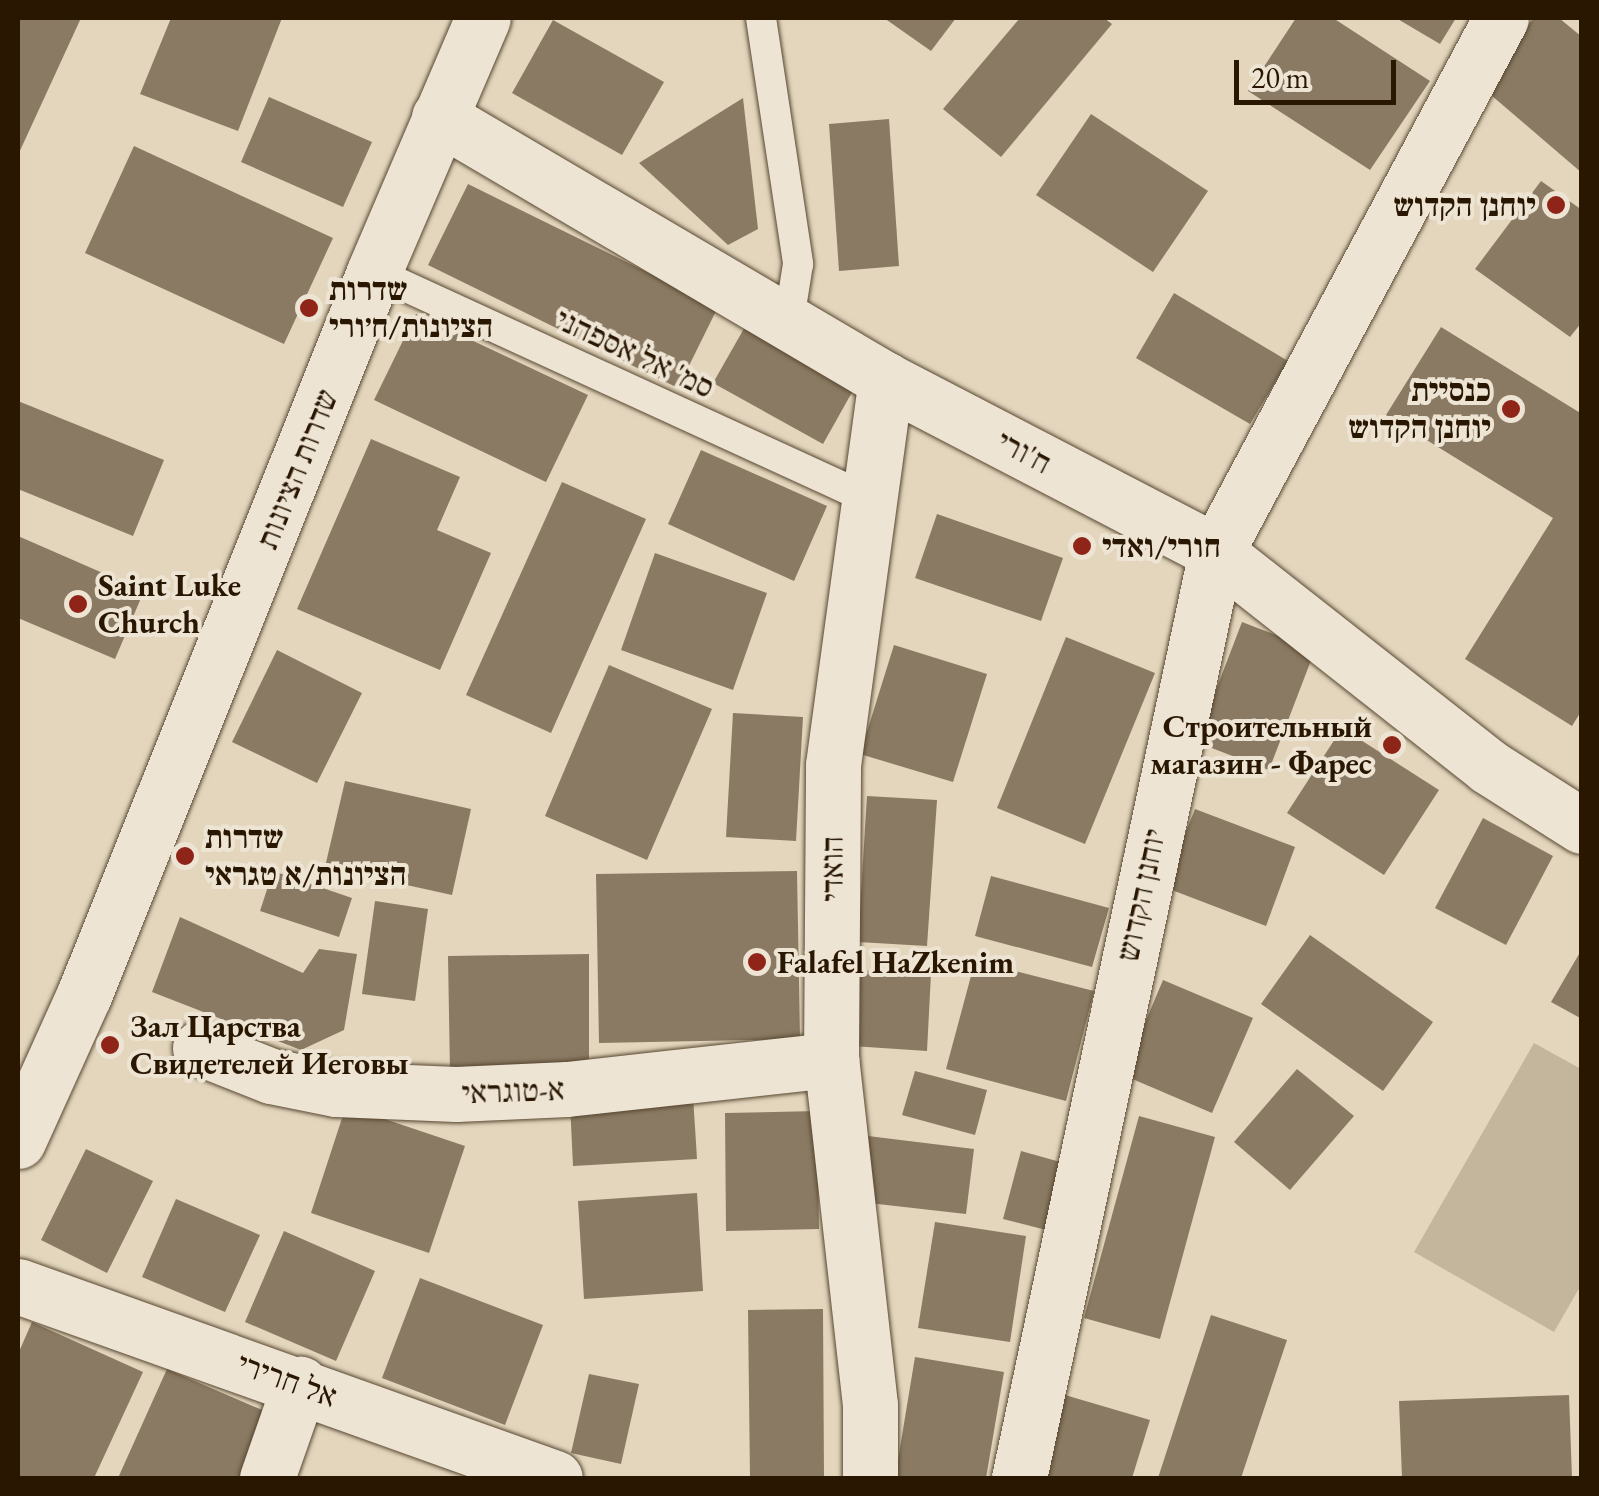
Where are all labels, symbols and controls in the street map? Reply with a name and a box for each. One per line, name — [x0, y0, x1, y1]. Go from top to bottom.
scale bar — [1239, 40, 1402, 102]
text: 20 m — [1251, 58, 1309, 97]
place label: יוחנן הקדוש — [1393, 186, 1536, 224]
marker: יוחנן הקדוש — [1545, 194, 1567, 216]
place label: שדרות הציונות/ח׳ורי — [329, 271, 493, 346]
marker: שדרות הציונות/ח׳ורי — [298, 297, 320, 319]
street label: סמ' אל אספהני — [549, 299, 721, 407]
place label: כנסיית יוחנן הקדוש — [1348, 372, 1491, 447]
street label: שדרות הציונות — [248, 383, 346, 555]
marker: כנסיית יוחנן הקדוש — [1500, 398, 1522, 420]
street label: ח'ורי — [990, 422, 1058, 482]
place label: חורי/ואדי — [1102, 527, 1221, 565]
marker: חורי/ואדי — [1071, 535, 1093, 557]
place label: Saint Luke Church — [98, 567, 241, 642]
marker: Saint Luke Church — [67, 593, 89, 615]
place label: Строительный магазин - Фарес — [1150, 708, 1372, 783]
marker: Строительный магазин - Фарес — [1381, 734, 1403, 756]
place label: שדרות הציונות/א טגראי — [205, 819, 407, 894]
street label: יוחנן הקדוש — [1108, 825, 1174, 965]
street label: הואדי — [813, 836, 851, 902]
marker: שדרות הציונות/א טגראי — [174, 845, 196, 867]
place label: Falafel HaZkenim — [777, 943, 1014, 981]
marker: Falafel HaZkenim — [746, 951, 768, 973]
place label: Зал Царства Свидетелей Иеговы — [130, 1008, 409, 1083]
marker: Зал Царства Свидетелей Иеговы — [99, 1034, 121, 1056]
street label: א-טוגראי — [461, 1070, 565, 1112]
street label: אל חרירי — [232, 1344, 342, 1416]

